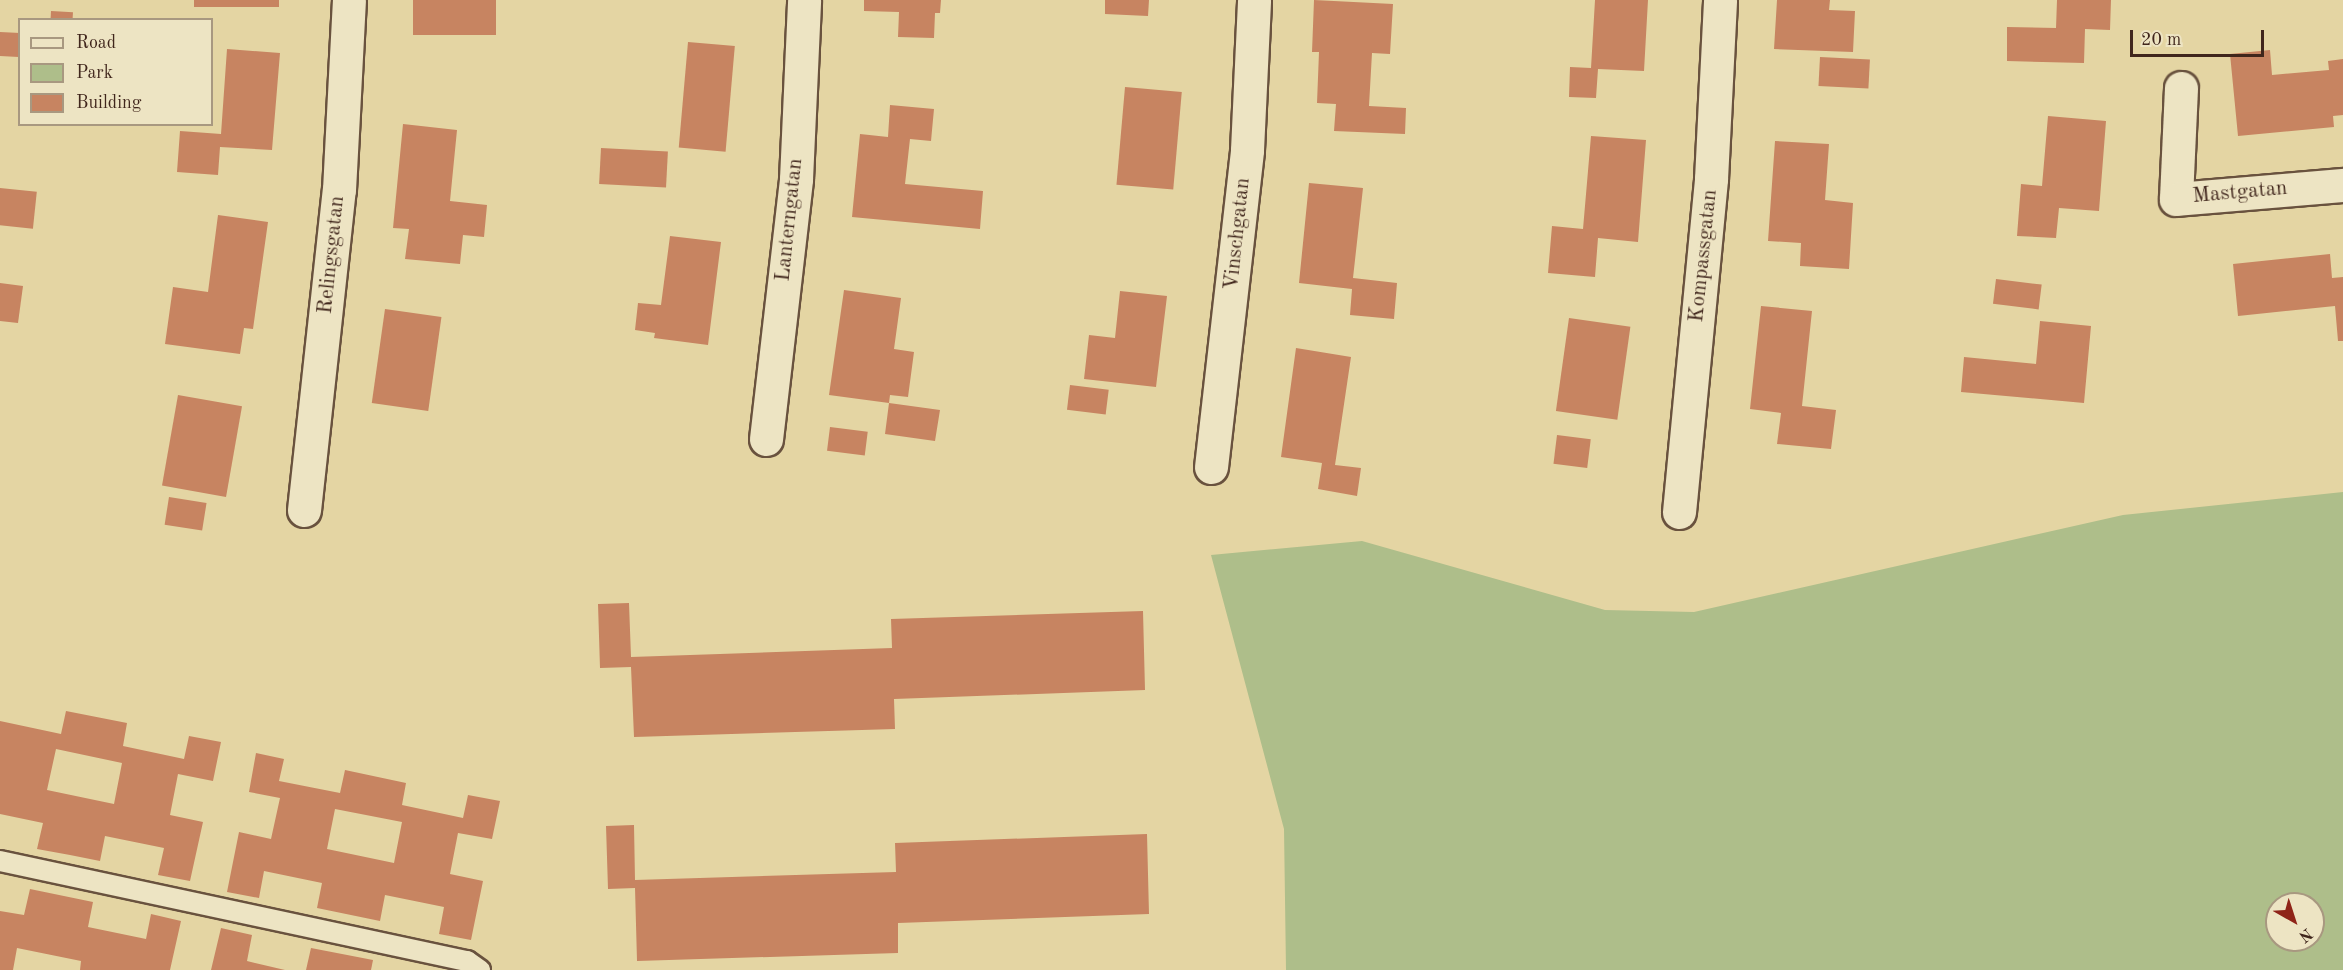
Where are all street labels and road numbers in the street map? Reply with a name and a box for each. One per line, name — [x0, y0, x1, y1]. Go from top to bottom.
street label: Lanterngatan — [771, 157, 809, 283]
street label: Mastgatan — [2191, 176, 2289, 210]
street label: Vinschgatan — [1220, 177, 1256, 291]
street label: Kompassgatan — [1685, 188, 1723, 324]
street label: Relingsgatan — [313, 195, 351, 315]

